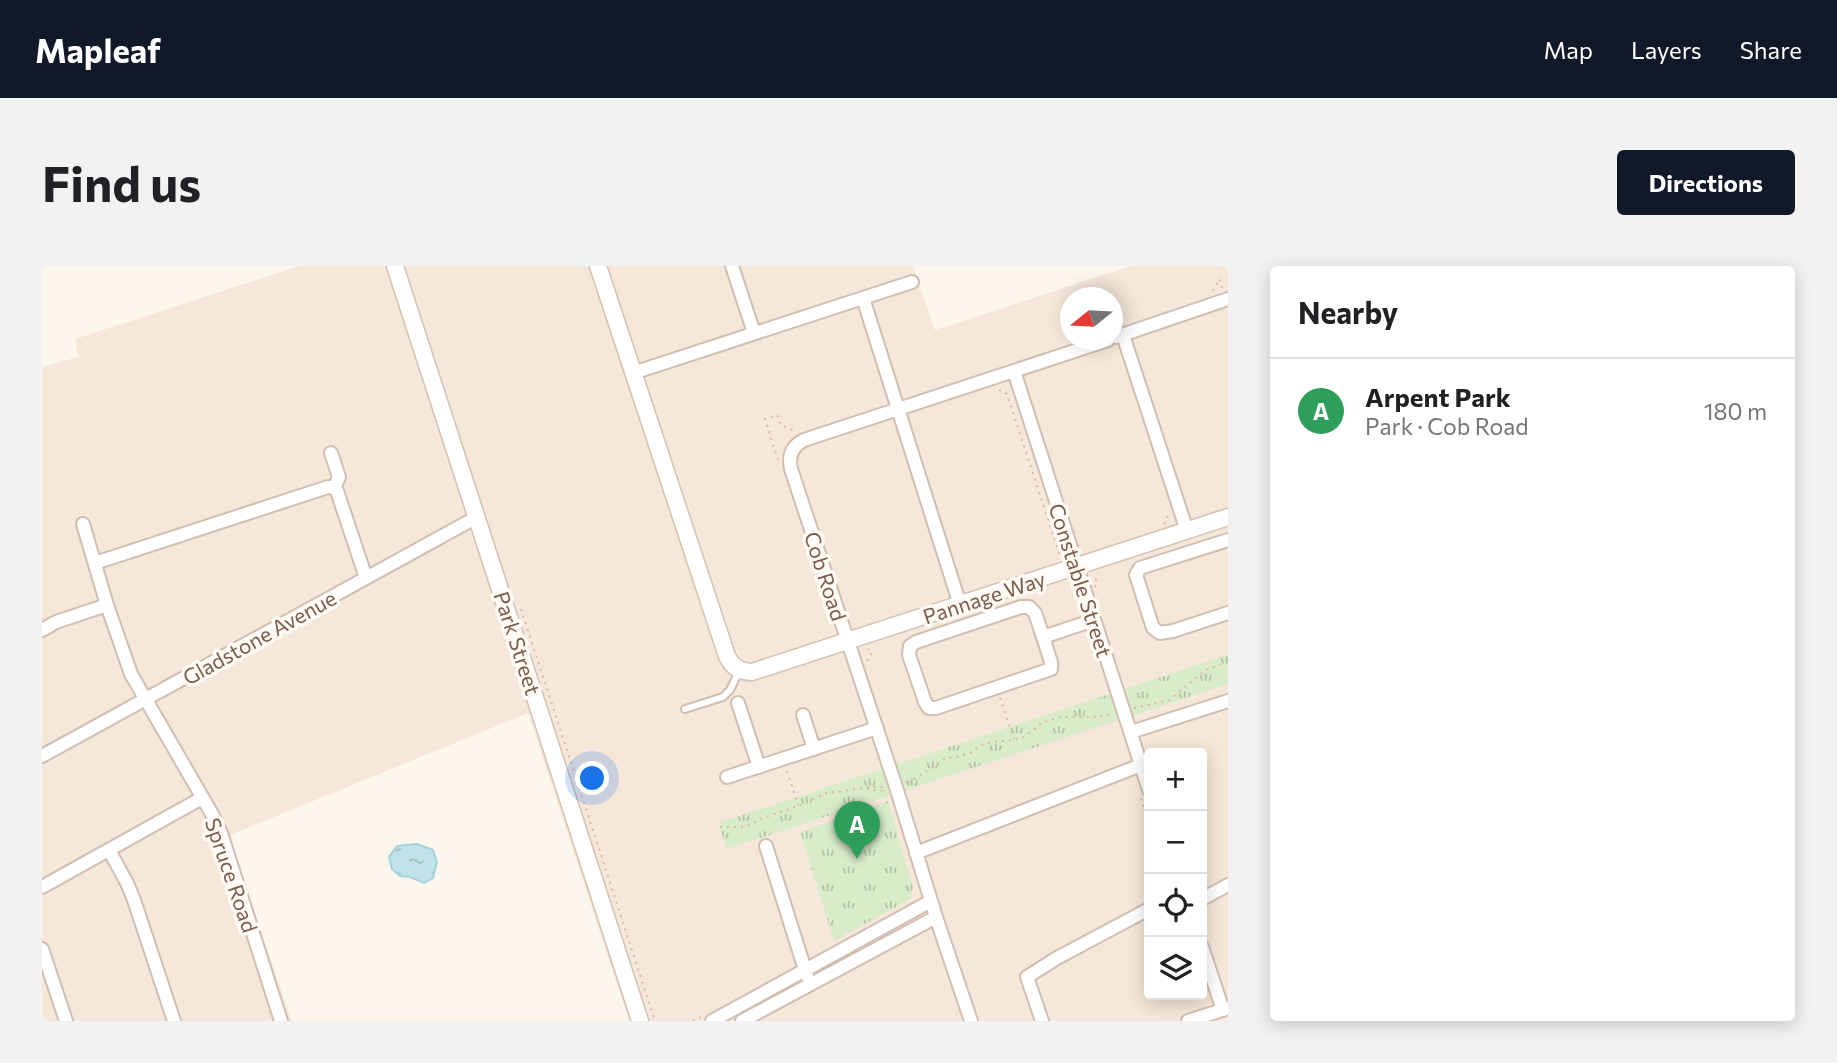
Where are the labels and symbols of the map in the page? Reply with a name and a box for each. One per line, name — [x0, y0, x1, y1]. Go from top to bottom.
north arrow — [1060, 287, 1123, 350]
street label: Constable Street — [1044, 500, 1118, 660]
street label: Cob Road — [800, 528, 852, 624]
street label: Pannage Way — [920, 565, 1049, 629]
street label: Gladstone Avenue — [178, 584, 340, 690]
street label: Park Street — [490, 588, 546, 698]
your location — [575, 761, 609, 795]
pin: A — [834, 801, 880, 859]
street label: Spruce Road — [201, 814, 263, 936]

